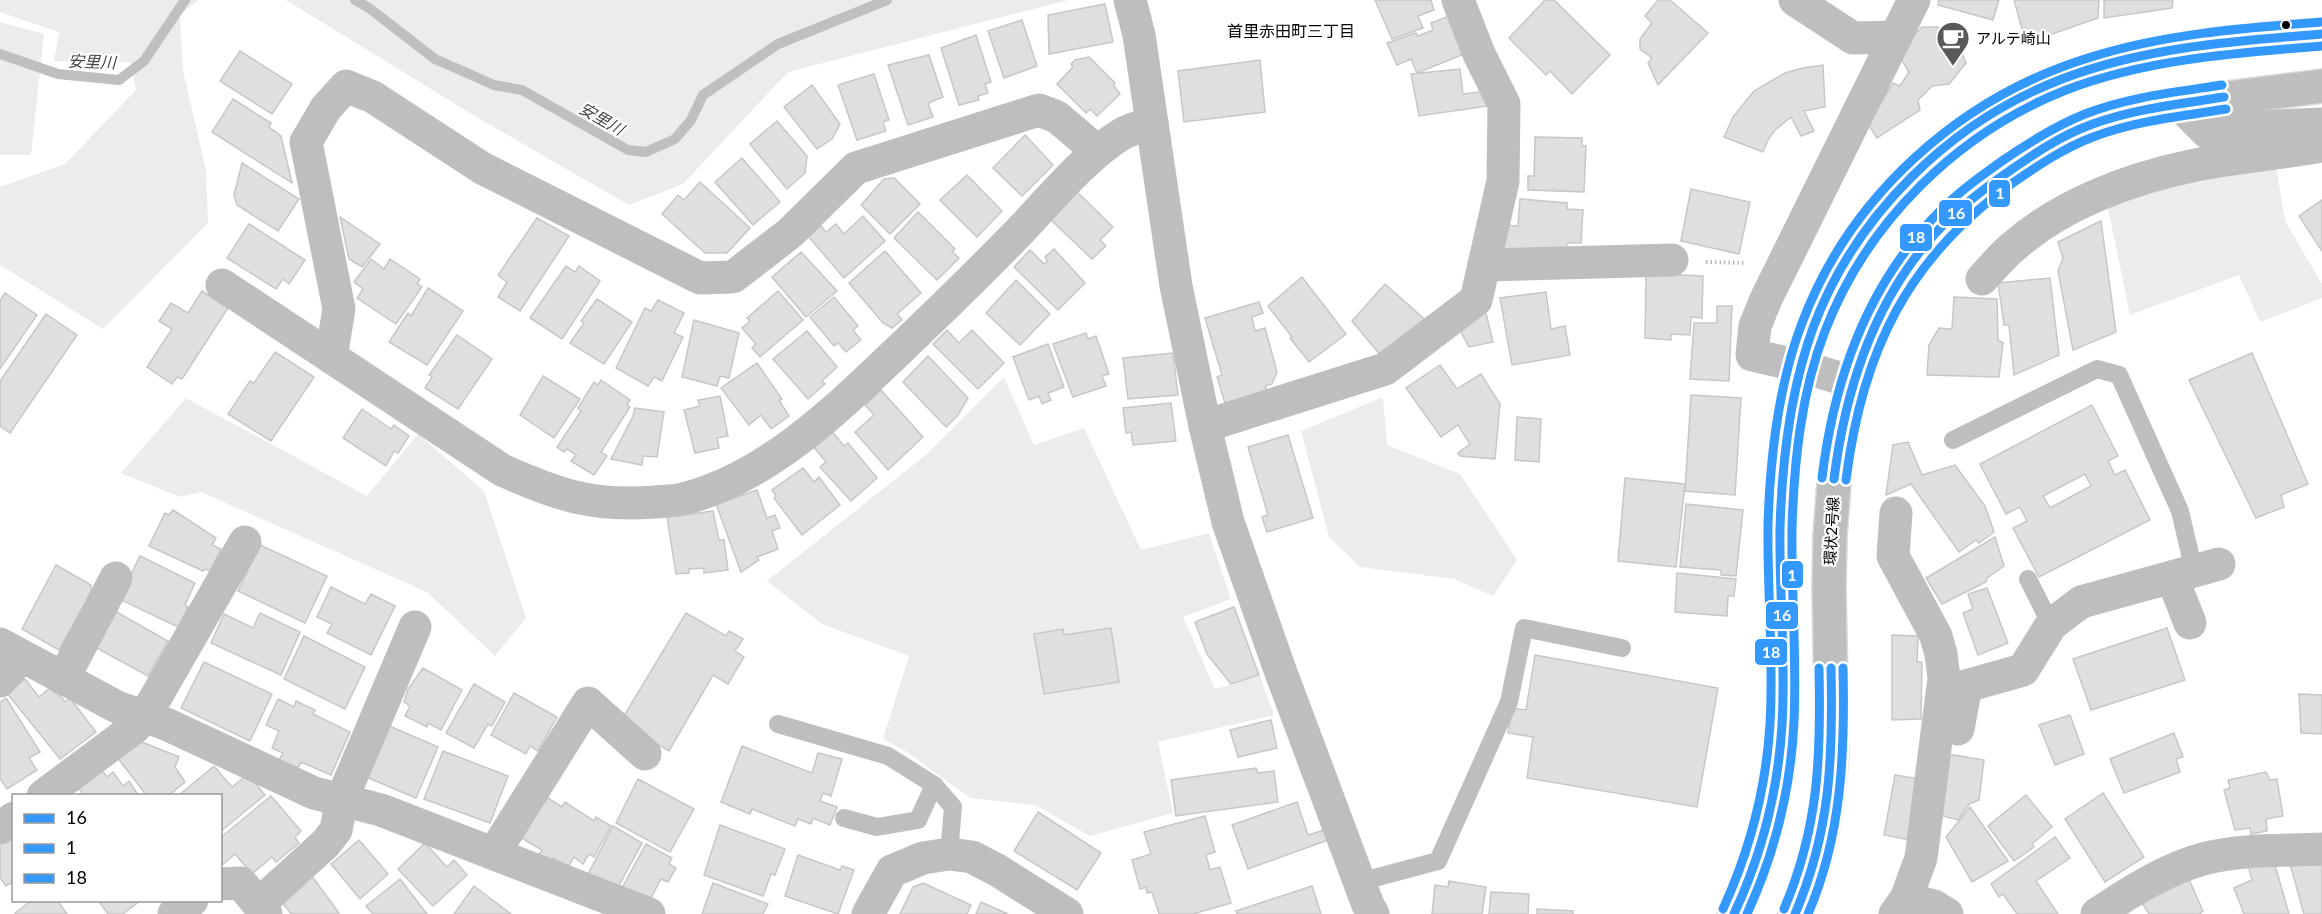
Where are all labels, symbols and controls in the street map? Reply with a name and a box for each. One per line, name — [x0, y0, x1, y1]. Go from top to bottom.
unlabelled marker — [2280, 19, 2292, 31]
cafe icon: アルテ崎山 — [1935, 20, 1971, 67]
district label: 首里赤田町三丁目 — [1227, 21, 1355, 40]
place label: アルテ崎山 — [1976, 29, 2051, 47]
water label: 安里川 — [68, 51, 118, 71]
water label: 安里川 — [576, 98, 629, 139]
line badge: 1 — [1988, 179, 2011, 208]
text: 1 — [1995, 183, 2005, 202]
line badge: 16 — [1938, 199, 1973, 227]
text: 16 — [1947, 203, 1965, 222]
line badge: 18 — [1899, 223, 1933, 252]
text: 18 — [1907, 227, 1925, 246]
street label: 環状2号線 — [1820, 496, 1842, 566]
line badge: 1 — [1781, 560, 1804, 589]
text: 1 — [1787, 565, 1797, 584]
line badge: 16 — [1765, 601, 1799, 630]
text: 16 — [1773, 605, 1791, 624]
line badge: 18 — [1754, 638, 1788, 666]
text: 18 — [1762, 642, 1780, 661]
legend — [12, 794, 222, 902]
text: 16 — [66, 806, 87, 828]
text: 1 — [66, 836, 76, 858]
text: 18 — [66, 866, 87, 888]

